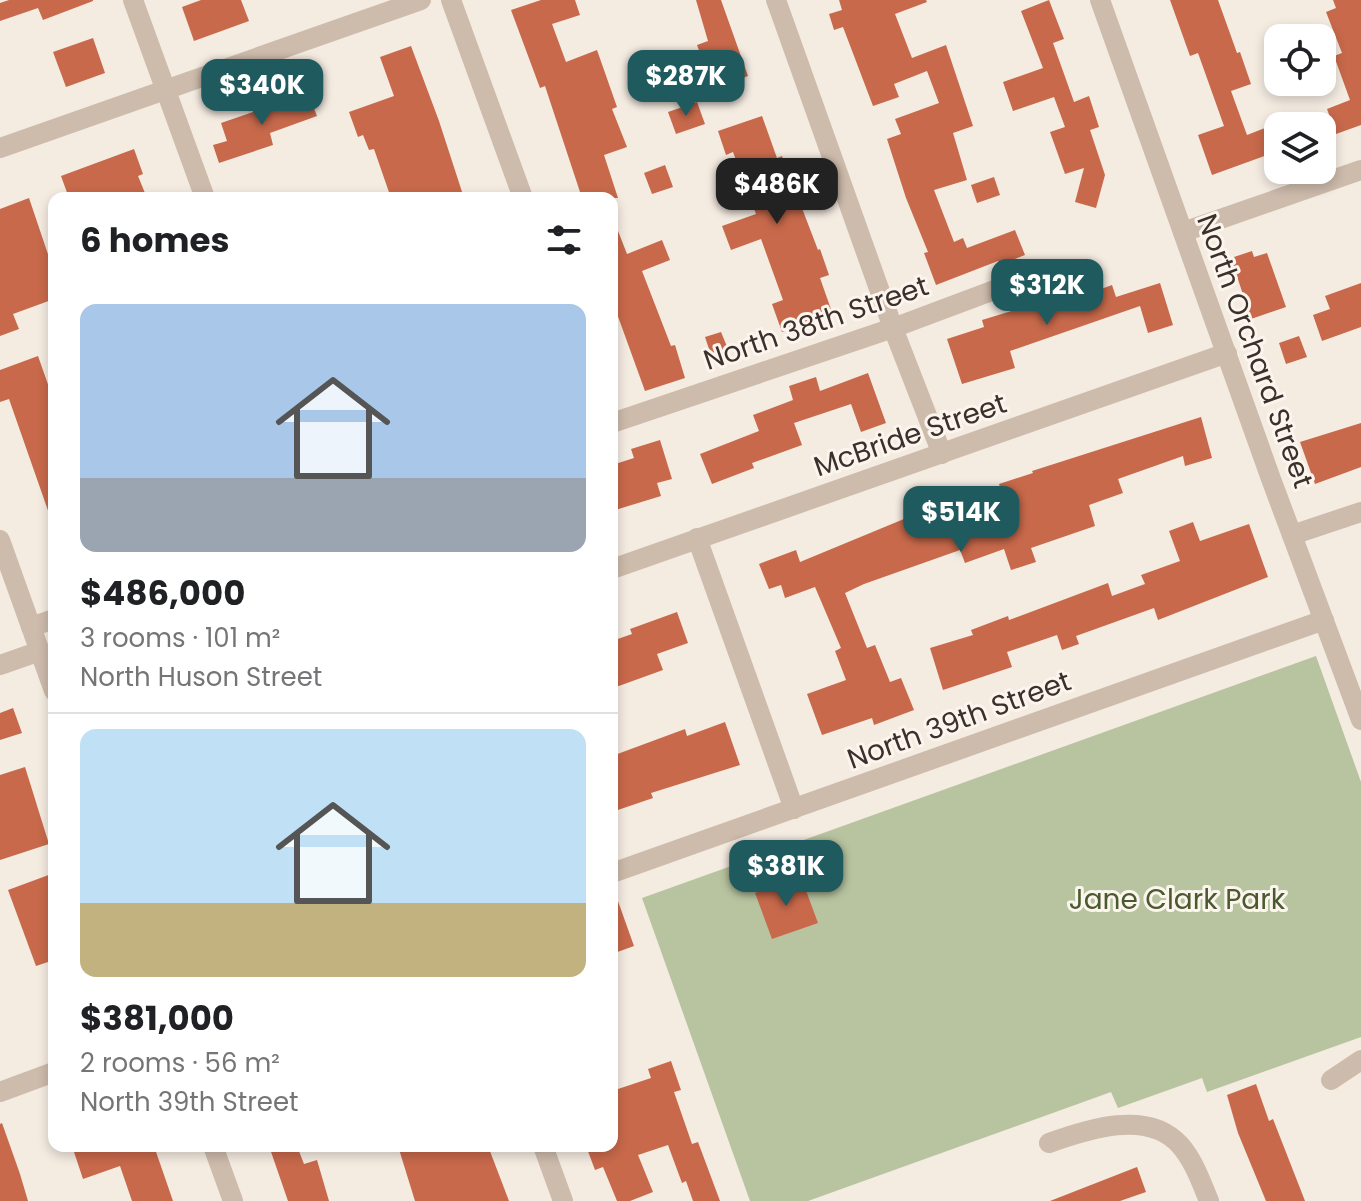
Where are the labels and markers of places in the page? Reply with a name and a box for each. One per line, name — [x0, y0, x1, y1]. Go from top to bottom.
pin: $287K — [630, 50, 742, 118]
pin: $340K — [206, 59, 318, 127]
pin: $486K — [721, 158, 833, 226]
pin: $312K — [991, 259, 1103, 327]
pin: $514K — [905, 486, 1017, 554]
pin: $381K — [730, 840, 842, 908]

